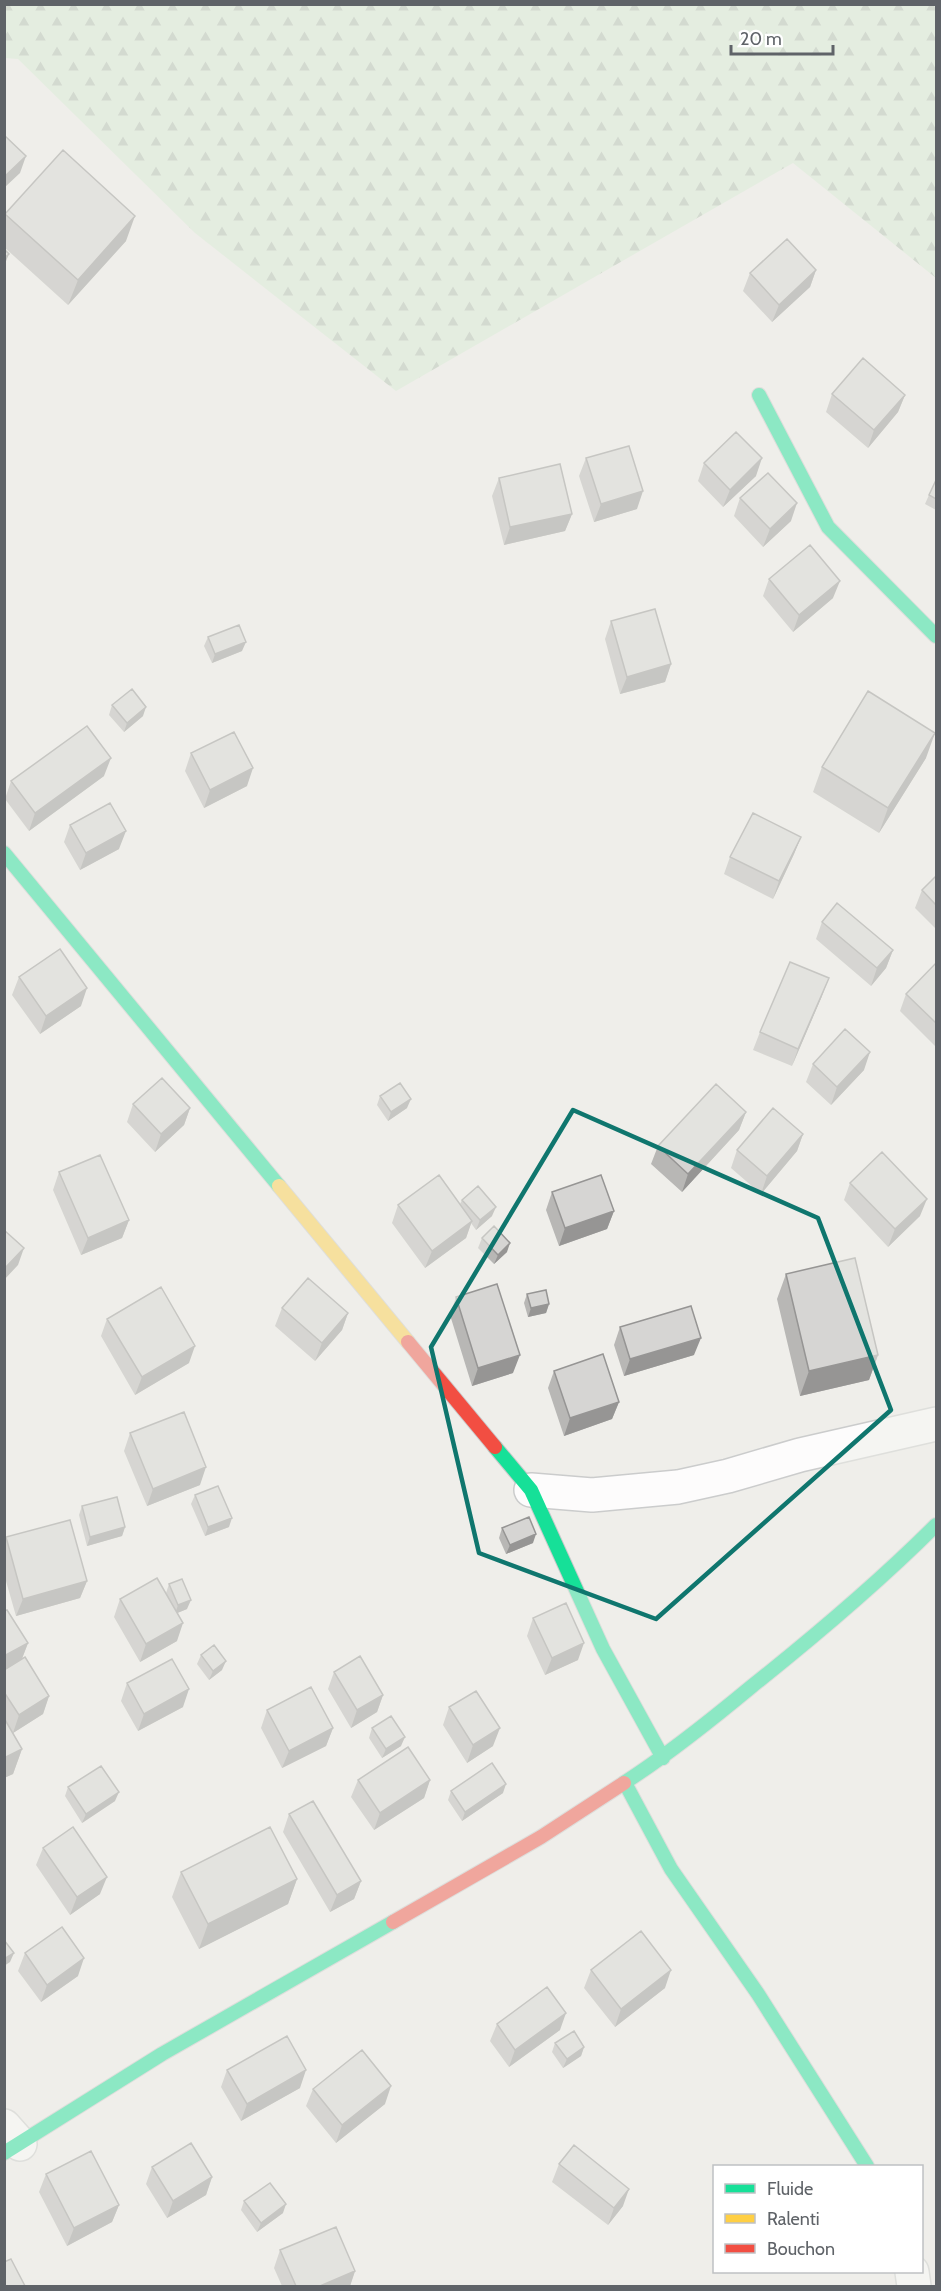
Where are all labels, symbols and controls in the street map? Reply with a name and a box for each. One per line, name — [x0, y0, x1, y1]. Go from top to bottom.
scale bar — [731, 18, 833, 56]
text: 20 m — [740, 28, 782, 50]
legend — [713, 2165, 923, 2273]
text: Fluide — [767, 2178, 813, 2200]
text: Ralenti — [767, 2208, 820, 2230]
text: Bouchon — [767, 2238, 835, 2260]

